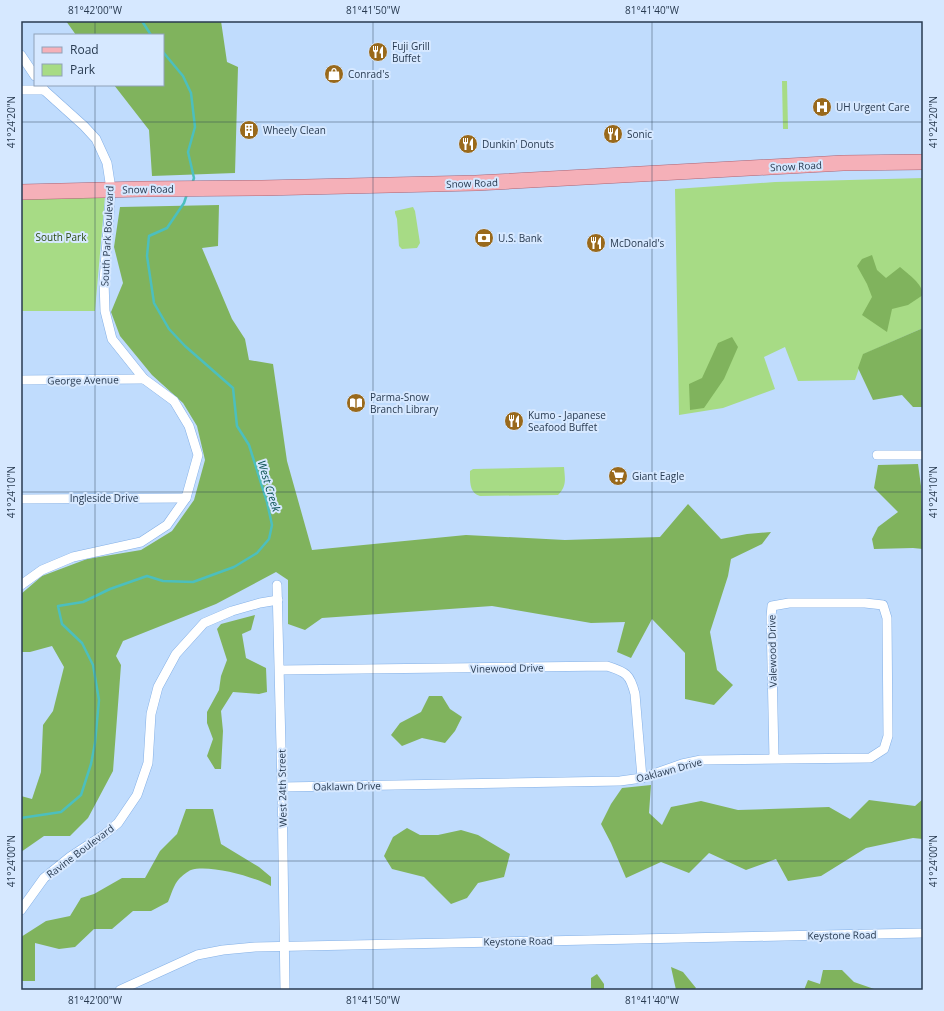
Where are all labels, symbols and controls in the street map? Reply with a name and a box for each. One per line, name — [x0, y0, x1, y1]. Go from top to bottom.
text: 81°42'00"W — [68, 3, 123, 17]
text: 81°41'50"W — [346, 3, 401, 17]
text: 81°41'40"W — [625, 3, 680, 17]
legend — [34, 34, 164, 86]
place label: Fuji Grill Buffet — [392, 39, 430, 65]
text: Road — [70, 41, 99, 58]
restaurant icon: Fuji Grill Buffet — [367, 41, 389, 63]
text: Park — [70, 61, 96, 78]
shop icon: Conrad's — [323, 63, 345, 85]
place label: Conrad's — [348, 67, 389, 81]
text: 41°24'20"N — [4, 96, 18, 148]
hospital icon: UH Urgent Care — [811, 96, 833, 118]
text: 41°24'20"N — [926, 96, 940, 148]
place label: UH Urgent Care — [836, 100, 910, 114]
building icon: Wheely Clean — [238, 119, 260, 141]
place label: Wheely Clean — [263, 123, 326, 137]
restaurant icon: Sonic — [602, 123, 624, 145]
place label: Sonic — [627, 127, 652, 141]
restaurant icon: Dunkin' Donuts — [457, 133, 479, 155]
place label: Dunkin' Donuts — [482, 137, 554, 151]
street label: Snow Road — [770, 158, 822, 174]
street label: Snow Road — [446, 175, 498, 191]
street label: Snow Road — [122, 182, 174, 196]
street label: South Park Boulevard — [97, 185, 117, 287]
bank icon: U.S. Bank — [473, 227, 495, 249]
park label: South Park — [36, 230, 87, 244]
place label: U.S. Bank — [498, 231, 543, 245]
restaurant icon: McDonald's — [585, 232, 607, 254]
place label: McDonald's — [610, 236, 665, 250]
street label: George Avenue — [47, 372, 119, 388]
place label: Parma-Snow Branch Library — [370, 390, 439, 416]
library icon: Parma-Snow Branch Library — [345, 392, 367, 414]
place label: Kumo - Japanese Seafood Buffet — [528, 408, 606, 434]
restaurant icon: Kumo - Japanese Seafood Buffet — [503, 410, 525, 432]
water label: West Creek — [255, 458, 285, 514]
supermarket icon: Giant Eagle — [607, 465, 629, 487]
text: 41°24'10"N — [4, 466, 18, 518]
text: 41°24'10"N — [926, 466, 940, 518]
place label: Giant Eagle — [632, 469, 685, 483]
street label: Ingleside Drive — [70, 491, 139, 505]
street label: Valewood Drive — [764, 614, 780, 687]
street label: Vinewood Drive — [470, 660, 544, 676]
street label: West 24th Street — [274, 749, 290, 827]
street label: Oaklawn Drive — [635, 754, 704, 786]
street label: Oaklawn Drive — [313, 778, 381, 794]
street label: Ravine Boulevard — [43, 821, 117, 881]
text: 41°24'00"N — [4, 835, 18, 887]
text: 41°24'00"N — [926, 835, 940, 887]
street label: Keystone Road — [807, 927, 877, 943]
street label: Keystone Road — [483, 933, 553, 949]
text: 81°42'00"W — [68, 993, 123, 1007]
text: 81°41'50"W — [346, 993, 401, 1007]
text: 81°41'40"W — [625, 993, 680, 1007]

